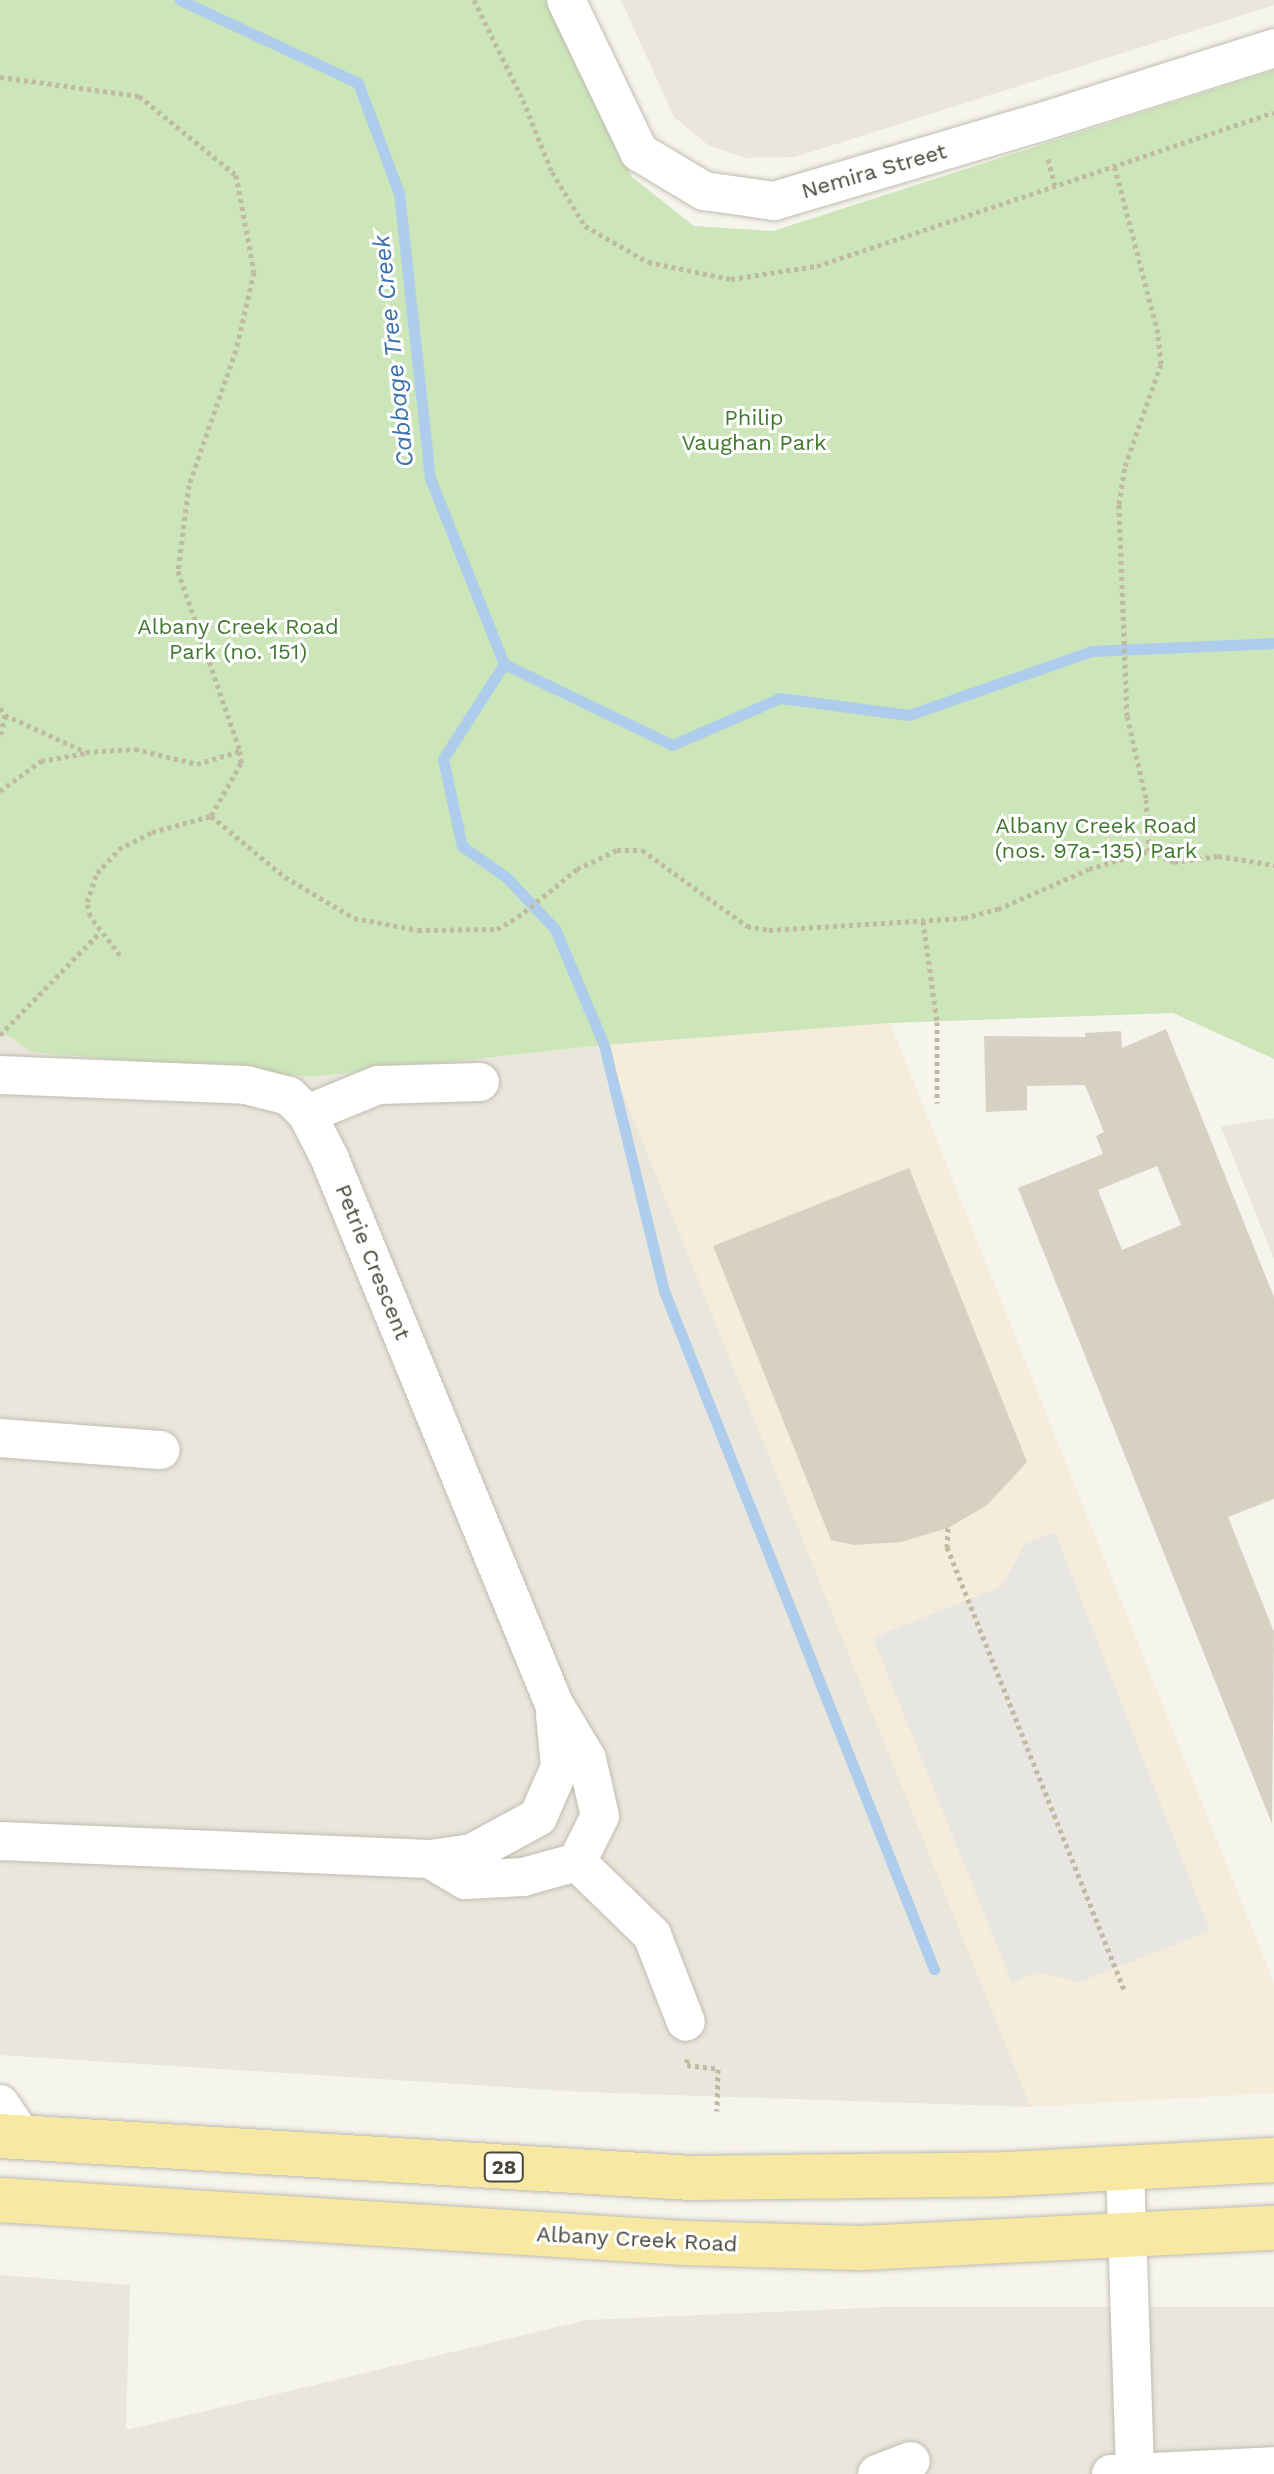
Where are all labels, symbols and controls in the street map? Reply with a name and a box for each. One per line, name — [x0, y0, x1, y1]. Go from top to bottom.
street label: Nemira Street — [798, 138, 950, 204]
water label: Cabbage Tree Creek — [367, 233, 421, 469]
park label: Philip Vaughan Park — [681, 404, 827, 456]
park label: Albany Creek Road Park (no. 151) — [137, 613, 339, 664]
park label: Albany Creek Road (nos. 97a-135) Park — [995, 812, 1197, 864]
street label: Petrie Crescent — [330, 1180, 416, 1344]
road number: 28 — [482, 2151, 526, 2183]
street label: Albany Creek Road — [535, 2221, 739, 2257]

